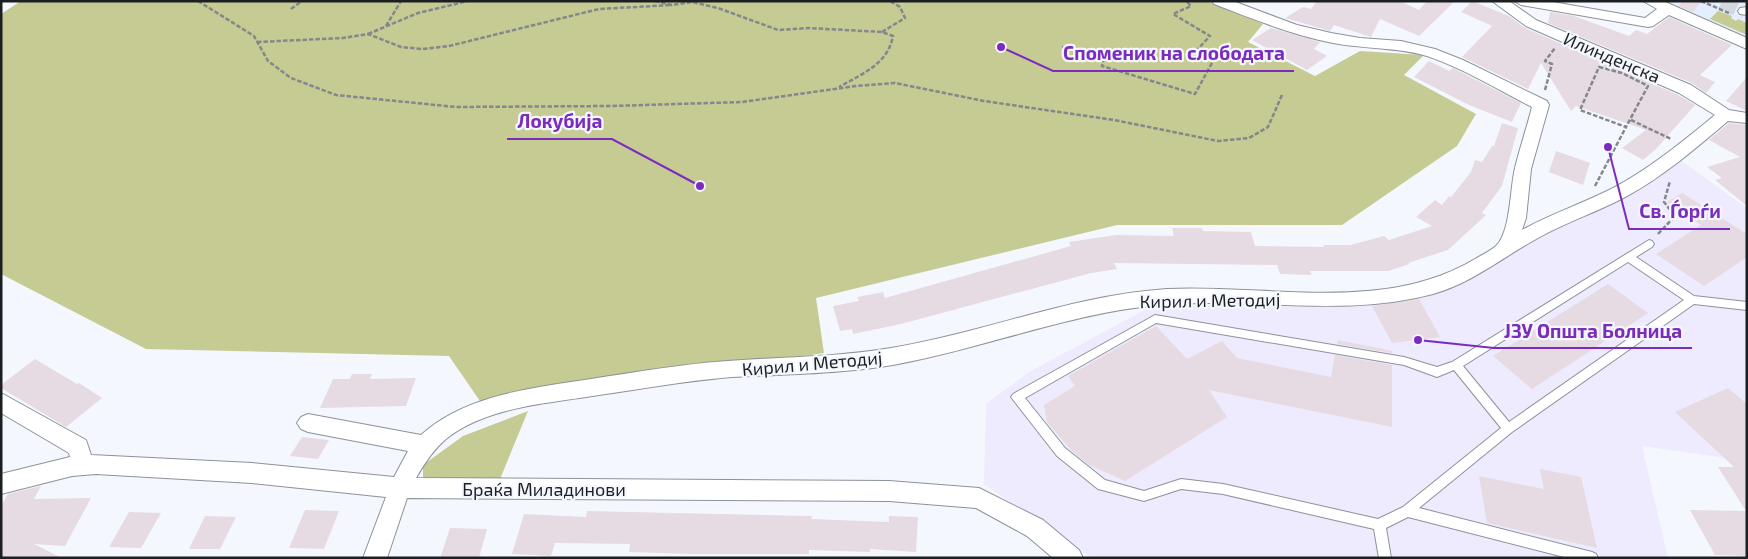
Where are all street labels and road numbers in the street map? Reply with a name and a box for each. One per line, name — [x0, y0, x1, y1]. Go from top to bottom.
street label: Илинденска — [1560, 27, 1664, 87]
street label: Кирил и Методиј — [1139, 288, 1281, 312]
street label: Кирил и Методиј — [741, 346, 883, 380]
street label: Браќа Миладинови — [462, 478, 626, 500]

